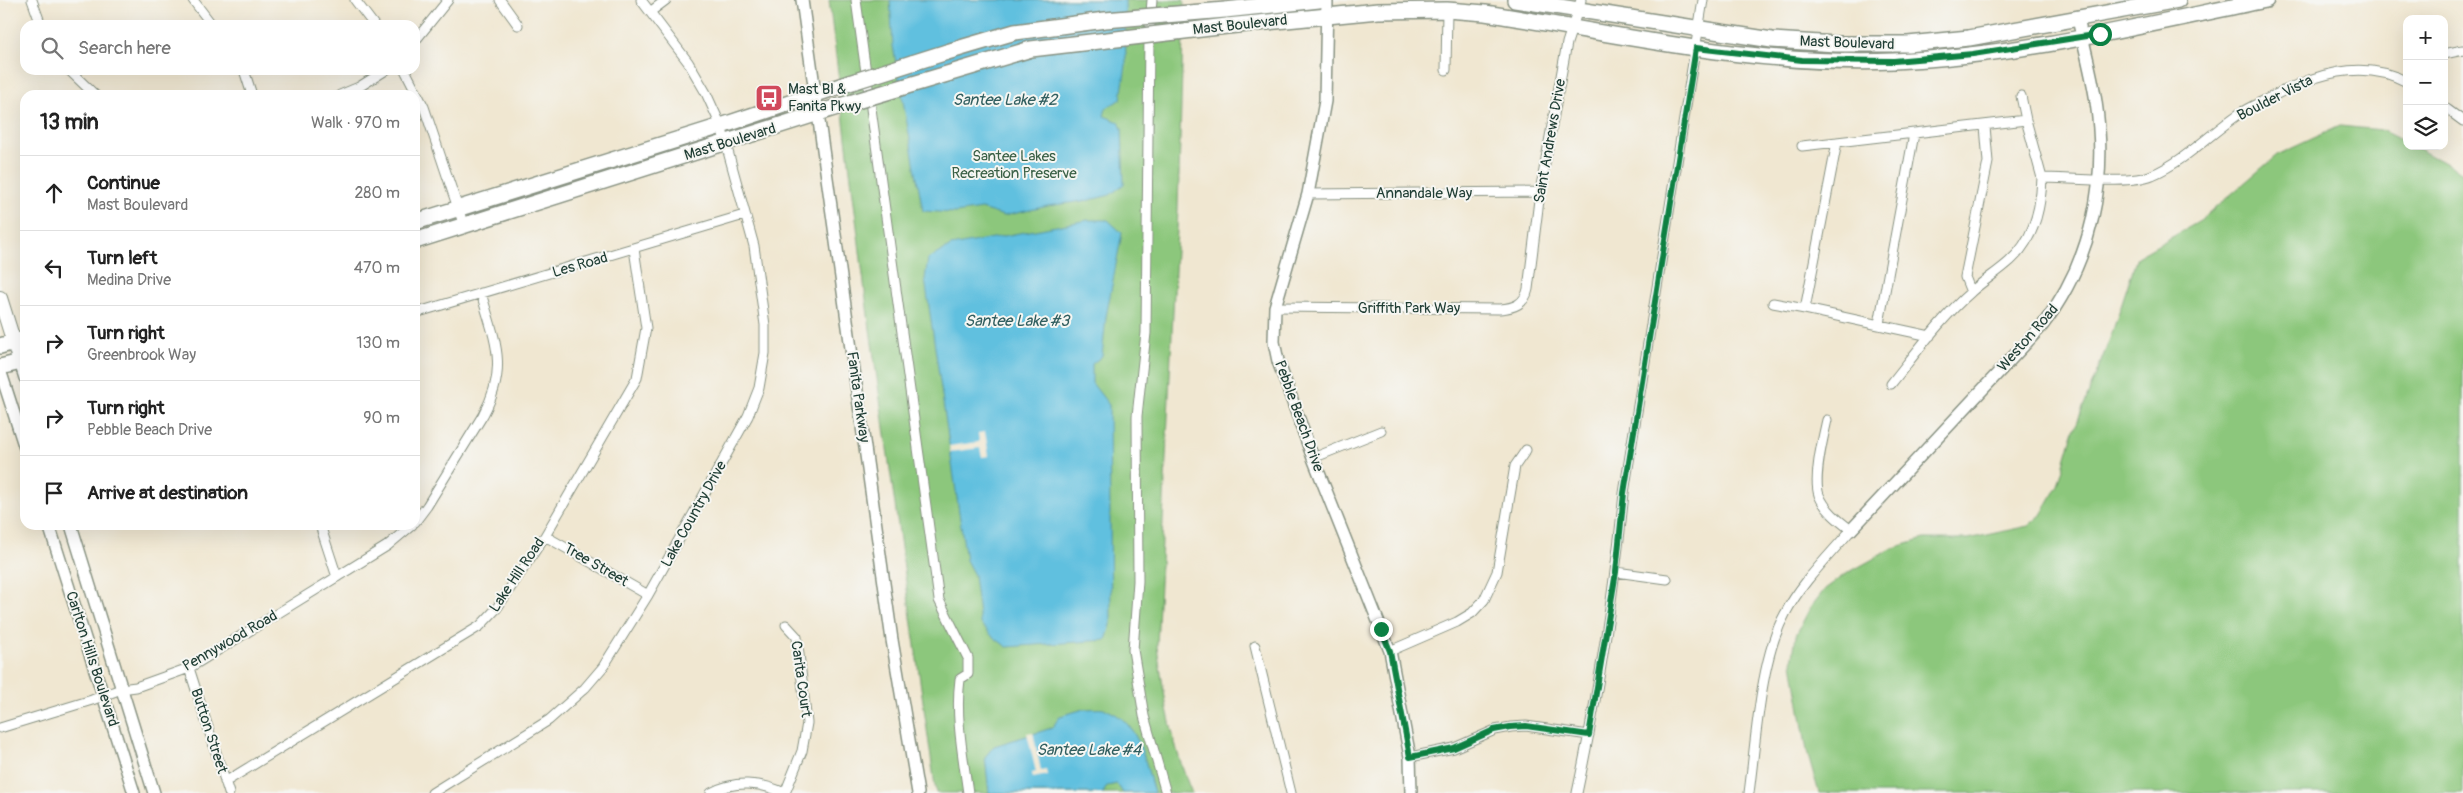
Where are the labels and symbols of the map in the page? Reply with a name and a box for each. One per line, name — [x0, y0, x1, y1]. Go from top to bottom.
street label: Mast Boulevard — [1192, 11, 1288, 39]
route start — [2089, 23, 2112, 46]
street label: Mast Boulevard — [1799, 32, 1895, 54]
street label: Boulder Vista — [2234, 71, 2316, 125]
street label: Saint Andrews Drive — [1530, 77, 1570, 205]
place label: Mast Bl & Fanita Pkwy — [788, 80, 862, 116]
bus stop icon: Mast Bl & Fanita Pkwy — [754, 83, 784, 113]
water label: Santee Lake #2 — [953, 90, 1059, 110]
street label: Mast Boulevard — [682, 119, 778, 165]
park label: Santee Lakes Recreation Preserve — [951, 147, 1077, 183]
street label: Annandale Way — [1376, 184, 1473, 203]
street label: Les Road — [550, 248, 610, 282]
street label: Griffith Park Way — [1358, 299, 1461, 318]
street label: Weston Road — [1993, 300, 2063, 376]
water label: Santee Lake #3 — [965, 311, 1071, 331]
street label: Fanita Parkway — [842, 350, 874, 444]
street label: Pebble Beach Drive — [1270, 358, 1328, 475]
street label: Lake Country Drive — [657, 457, 731, 570]
street label: Lake Hill Road — [485, 534, 549, 616]
street label: Tree Street — [560, 539, 633, 592]
street label: Carlton Hills Boulevard — [61, 589, 123, 729]
street label: Pennywood Road — [179, 606, 281, 676]
route end — [1370, 618, 1393, 641]
street label: Carita Court — [786, 640, 816, 719]
street label: Button Street — [186, 686, 232, 777]
water label: Santee Lake #4 — [1037, 740, 1142, 760]

